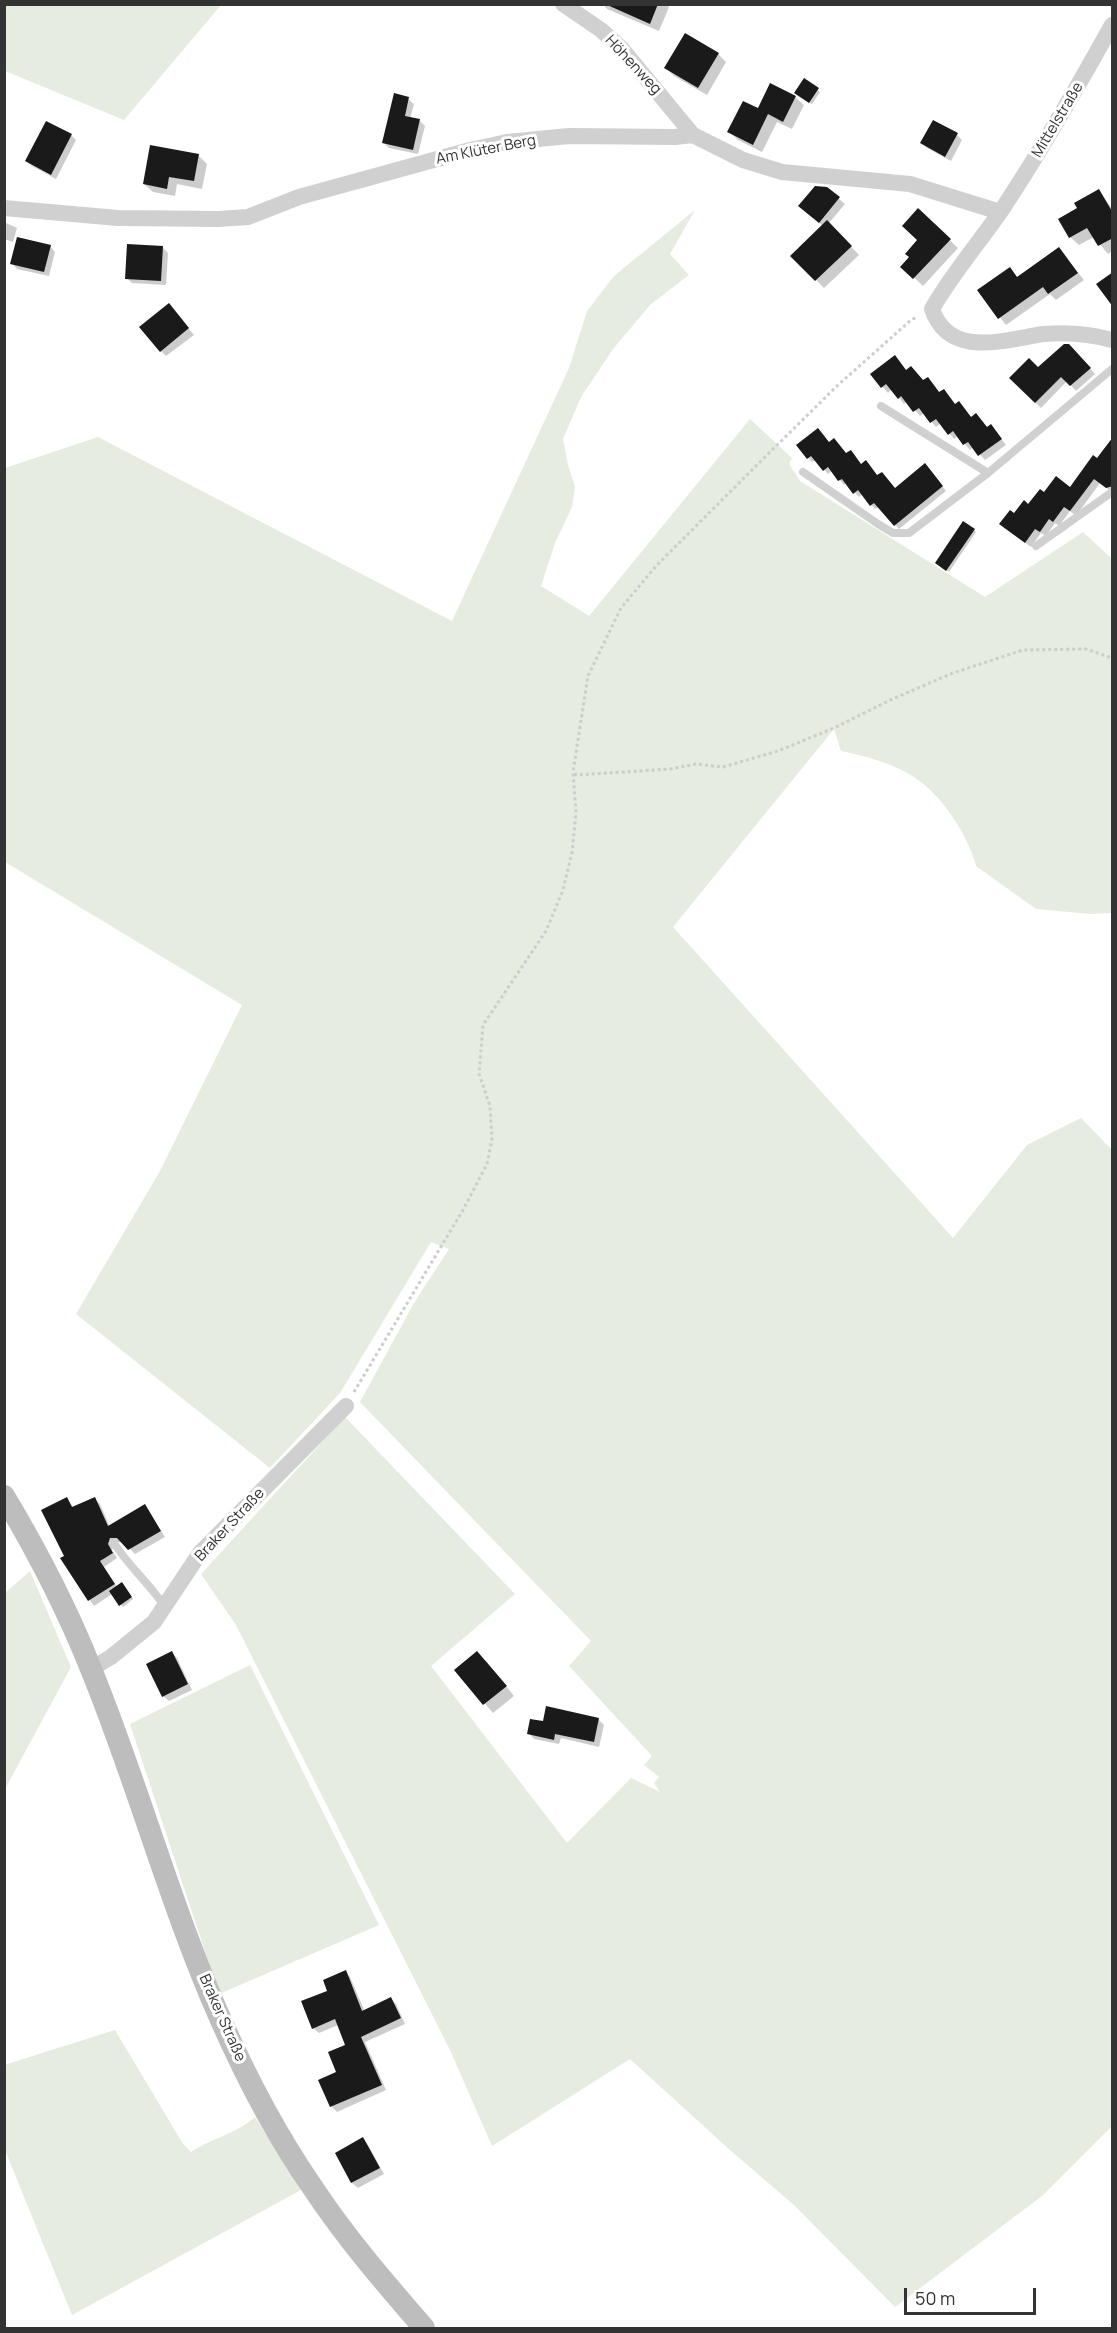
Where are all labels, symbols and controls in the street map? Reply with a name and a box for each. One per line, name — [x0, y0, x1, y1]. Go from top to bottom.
street label: Höhenweg — [601, 32, 665, 98]
street label: Mittelstraße — [1029, 79, 1087, 161]
street label: Am Klüter Berg — [435, 131, 537, 169]
street label: Braker Straße — [192, 1485, 268, 1565]
street label: Braker Straße — [195, 1972, 249, 2064]
scale bar — [907, 2276, 1039, 2314]
text: 50 m — [915, 2286, 955, 2310]

